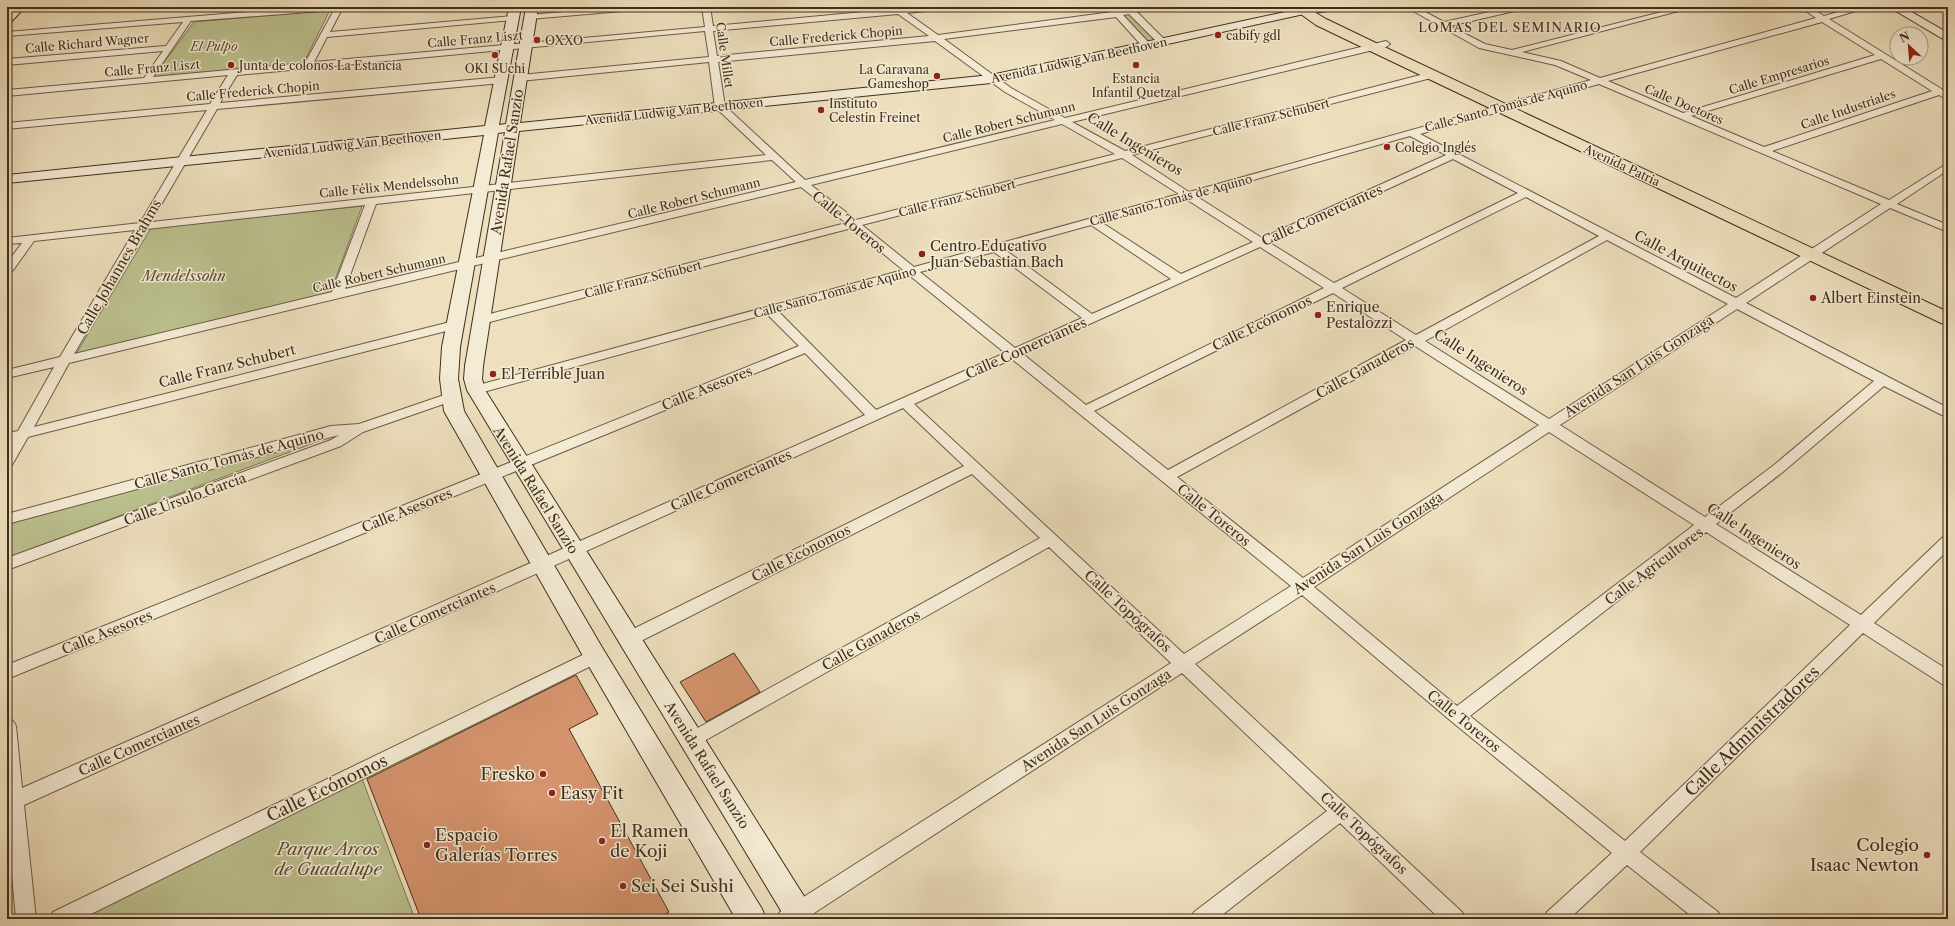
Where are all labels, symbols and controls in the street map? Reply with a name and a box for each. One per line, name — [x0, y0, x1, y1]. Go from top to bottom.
district label: LOMAS DEL SEMINARIO — [1418, 19, 1602, 35]
street label: Calle Millet — [713, 21, 737, 90]
street label: Calle Frederick Chopin — [769, 23, 904, 49]
north arrow — [1889, 26, 1929, 66]
street label: Calle Franz Liszt — [427, 27, 524, 51]
place label: cabify gdl — [1226, 28, 1281, 43]
text: N — [1897, 28, 1912, 45]
street label: Calle Richard Wagner — [24, 30, 150, 56]
marker: cabify gdl — [1213, 30, 1223, 40]
place label: OXXO — [545, 33, 583, 48]
street label: Avenida Ludwig Van Beethoven — [989, 34, 1169, 86]
marker: OXXO — [532, 35, 542, 45]
park label: El Pulpo — [189, 39, 238, 54]
marker: OKI SUchi — [490, 50, 500, 60]
street label: Calle Empresarios — [1727, 53, 1831, 97]
street label: Calle Franz Liszt — [104, 56, 201, 80]
place label: Junta de colonos La Estancia — [237, 58, 402, 73]
marker: Junta de colonos La Estancia — [226, 60, 236, 70]
marker: Estancia Infantil Quetzal — [1131, 60, 1141, 70]
place label: OKI SUchi — [465, 61, 526, 76]
place label: La Caravana Gameshop — [859, 62, 930, 91]
marker: La Caravana Gameshop — [932, 71, 942, 81]
place label: Estancia Infantil Quetzal — [1091, 71, 1181, 100]
street label: Calle Santo Tomás de Aquino — [1423, 77, 1589, 135]
street label: Calle Frederick Chopin — [186, 78, 321, 104]
street label: Calle Doctores — [1642, 81, 1726, 127]
street label: Calle Industriales — [1799, 86, 1897, 132]
street label: Avenida Rafael Sanzio — [486, 88, 527, 237]
street label: Avenida Ludwig Van Beethoven — [583, 94, 765, 128]
street label: Calle Franz Schubert — [1211, 95, 1332, 139]
place label: Instituto Celestin Freinet — [829, 96, 921, 125]
street label: Calle Robert Schumann — [941, 98, 1077, 146]
marker: Instituto Celestin Freinet — [816, 105, 826, 115]
street label: Calle Ingenieros — [1084, 108, 1186, 180]
street label: Avenida Ludwig Van Beethoven — [261, 127, 443, 161]
place label: Colegio Inglés — [1395, 140, 1476, 155]
street label: Avenida Patria — [1581, 140, 1663, 189]
marker: Colegio Inglés — [1382, 142, 1392, 152]
street label: Calle Félix Mendelssohn — [318, 171, 460, 201]
street label: Calle Santo Tomás de Aquino — [1088, 171, 1254, 229]
street label: Calle Robert Schumann — [626, 174, 762, 222]
street label: Calle Franz Schubert — [897, 176, 1018, 220]
street label: Calle Comerciantes — [1259, 180, 1385, 250]
street label: Calle Toreros — [809, 187, 889, 257]
street label: Calle Johannes Brahms — [73, 196, 165, 338]
street label: Calle Arquitectos — [1631, 226, 1741, 296]
place label: Centro Educativo Juan Sebastian Bach — [928, 237, 1064, 271]
marker: Centro Educativo Juan Sebastian Bach — [917, 249, 927, 259]
street label: Calle Robert Schumann — [311, 250, 447, 296]
street label: Calle Franz Schubert — [583, 257, 704, 301]
street label: Calle Santo Tomás de Aquino — [752, 263, 918, 321]
park label: Mendelssohn — [140, 267, 226, 285]
place label: Albert Einstein — [1820, 289, 1921, 307]
street label: Calle Ecónomos — [1209, 291, 1315, 355]
marker: Albert Einstein — [1808, 293, 1818, 303]
place label: Enrique Pestalozzi — [1326, 298, 1393, 332]
marker: Enrique Pestalozzi — [1313, 310, 1323, 320]
street label: Avenida San Luis Gonzaga — [1560, 310, 1718, 422]
street label: Calle Comerciantes — [963, 313, 1089, 383]
street label: Calle Ingenieros — [1431, 325, 1531, 399]
street label: Calle Ganaderos — [1313, 334, 1417, 402]
street label: Calle Franz Schubert — [157, 340, 297, 392]
street label: Calle Asesores — [659, 362, 755, 414]
place label: El Terrible Juan — [501, 365, 605, 383]
marker: El Terrible Juan — [488, 369, 498, 379]
street label: Avenida Rafael Sanzio — [489, 422, 583, 557]
street label: Calle Santo Tomás de Aquino — [132, 425, 326, 493]
street label: Calle Comerciantes — [668, 445, 794, 515]
street label: Calle Úrsulo García — [121, 467, 249, 530]
street label: Calle Toreros — [1174, 480, 1254, 550]
street label: Calle Asesores — [359, 484, 455, 536]
street label: Avenida San Luis Gonzaga — [1289, 487, 1447, 599]
street label: Calle Ingenieros — [1704, 499, 1804, 573]
street label: Calle Ecónomos — [748, 520, 854, 586]
street label: Calle Agricultores — [1601, 523, 1707, 609]
street label: Calle Topógrafos — [1081, 566, 1175, 656]
street label: Calle Comerciantes — [372, 578, 498, 648]
street label: Calle Asesores — [59, 606, 155, 658]
street label: Calle Ganaderos — [819, 606, 923, 674]
street label: Calle Administradores — [1681, 662, 1823, 800]
street label: Avenida San Luis Gonzaga — [1017, 664, 1175, 776]
street label: Calle Toreros — [1424, 686, 1504, 756]
street label: Avenida Rafael Sanzio — [660, 697, 754, 832]
street label: Calle Comerciantes — [76, 710, 202, 780]
street label: Calle Ecónomos — [263, 750, 391, 826]
place label: Fresko — [481, 764, 535, 784]
marker: Fresko — [538, 769, 548, 779]
place label: Easy Fit — [560, 783, 624, 803]
marker: Easy Fit — [547, 788, 557, 798]
street label: Calle Topógrafos — [1317, 788, 1411, 878]
place label: El Ramen de Koji — [610, 821, 689, 861]
place label: Espacio Galerías Torres — [435, 825, 558, 865]
place label: Colegio Isaac Newton — [1810, 835, 1919, 875]
marker: El Ramen de Koji — [597, 836, 607, 846]
park label: Parque Arcos de Guadalupe — [274, 839, 383, 879]
marker: Espacio Galerías Torres — [422, 840, 432, 850]
marker: Colegio Isaac Newton — [1922, 850, 1932, 860]
place label: Sei Sei Sushi — [631, 876, 734, 896]
marker: Sei Sei Sushi — [618, 881, 628, 891]

